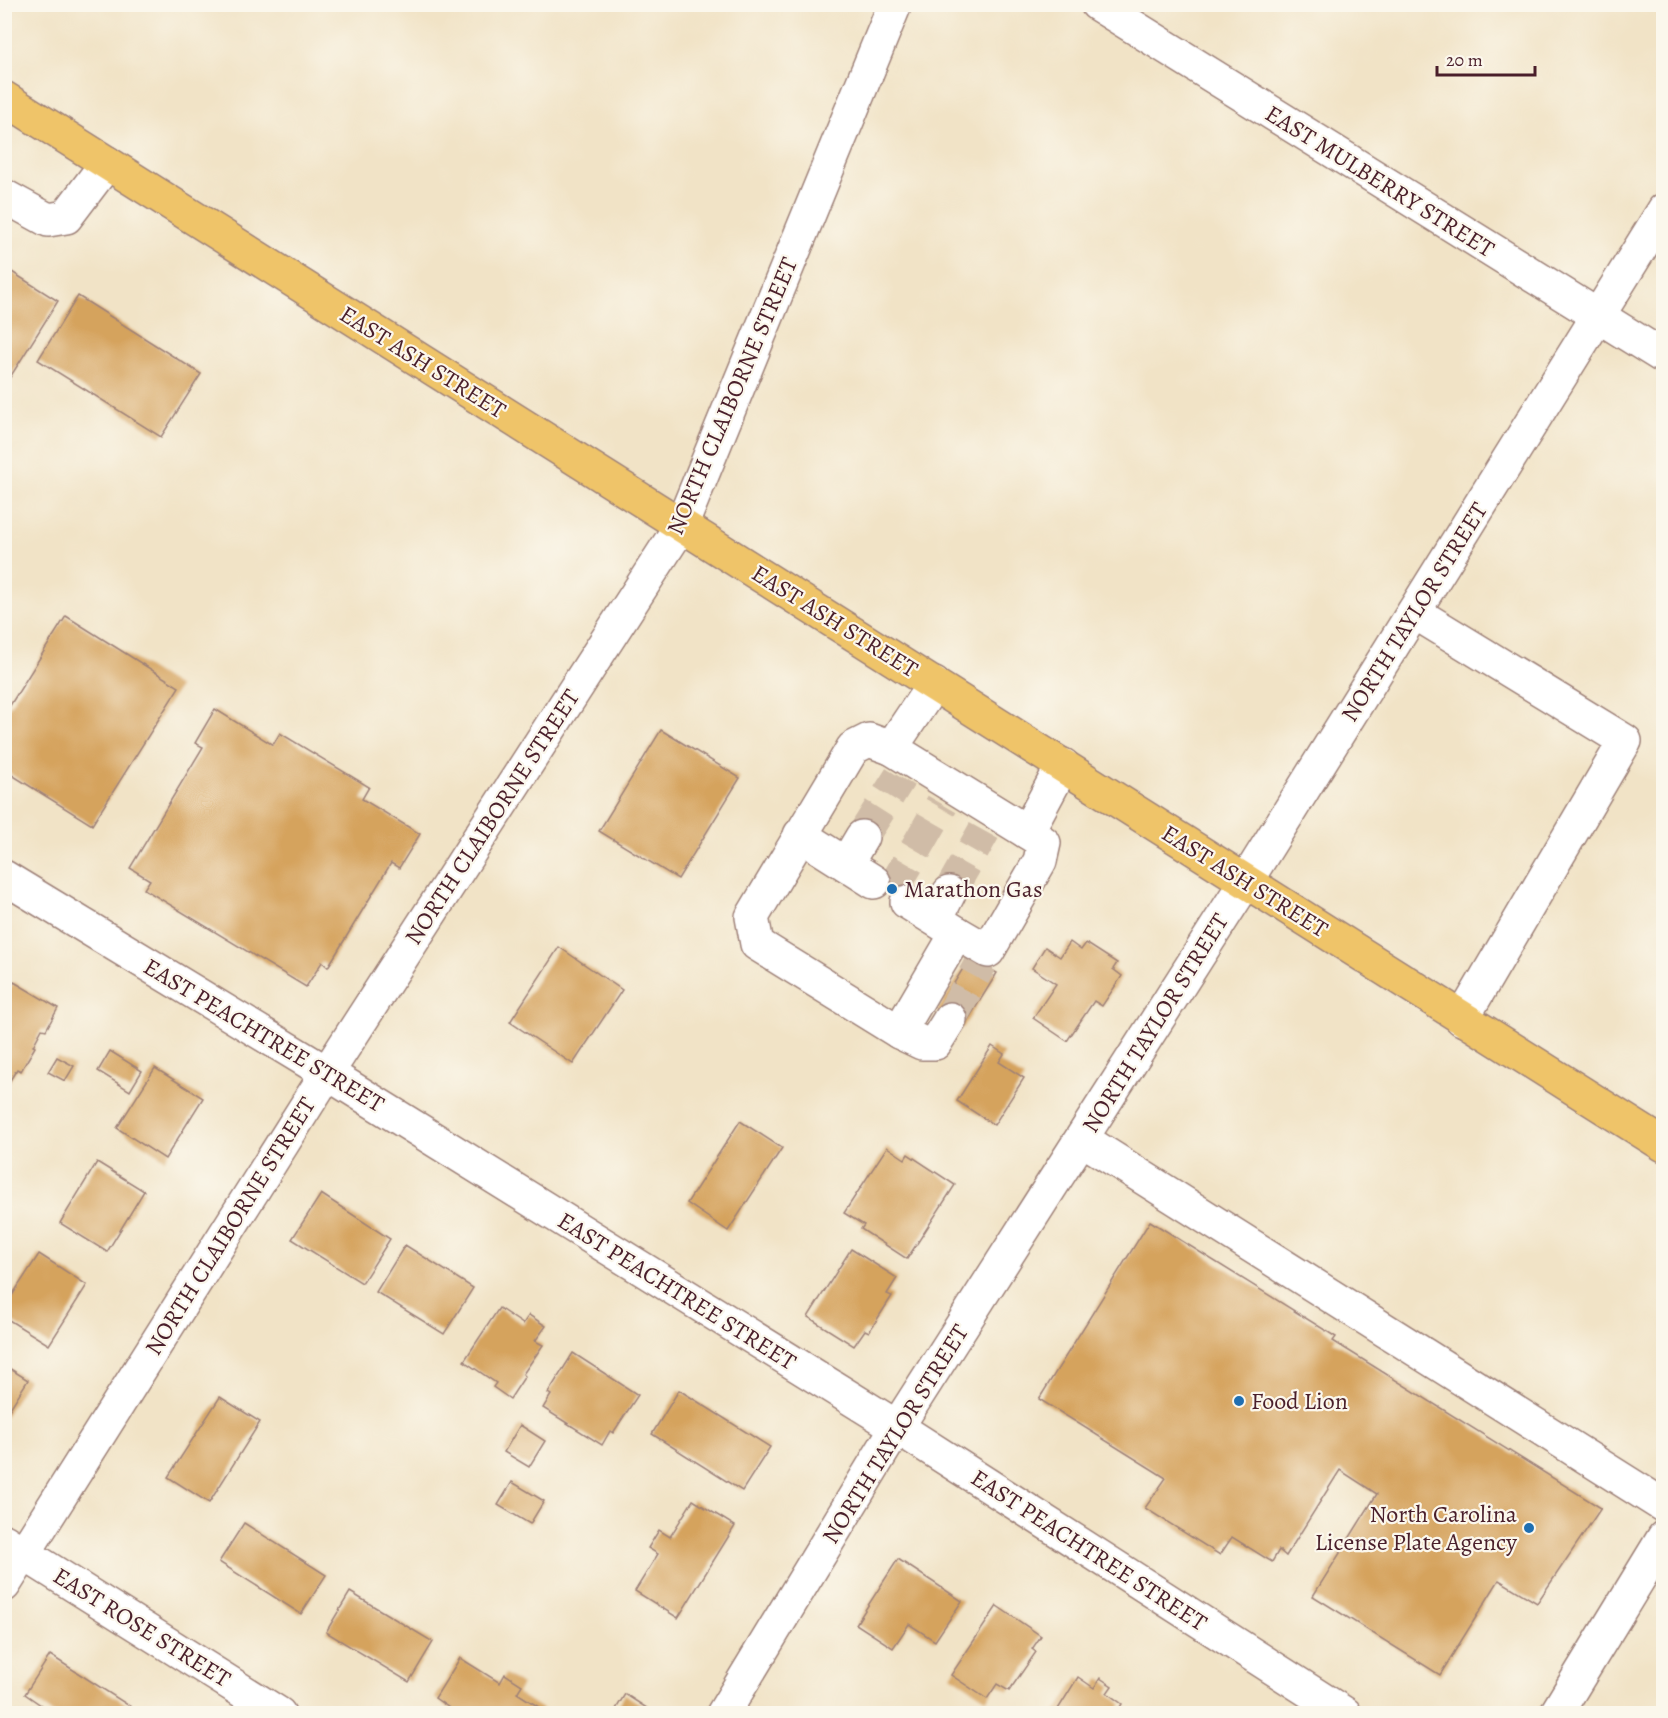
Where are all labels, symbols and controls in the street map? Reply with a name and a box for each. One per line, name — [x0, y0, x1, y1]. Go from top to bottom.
scale bar — [1437, 39, 1534, 77]
text: 20 m — [1446, 48, 1483, 72]
street label: EAST MULBERRY STREET — [1259, 97, 1501, 265]
street label: NORTH CLAIBORNE STREET — [659, 252, 805, 540]
street label: EAST ASH STREET — [334, 298, 512, 426]
street label: NORTH TAYLOR STREET — [1333, 496, 1495, 728]
street label: EAST ASH STREET — [746, 557, 924, 685]
street label: NORTH CLAIBORNE STREET — [397, 683, 587, 951]
street label: EAST ASH STREET — [1156, 817, 1334, 945]
place label: Marathon Gas — [904, 873, 1043, 905]
marker: Marathon Gas — [885, 882, 899, 896]
street label: NORTH TAYLOR STREET — [1074, 907, 1236, 1139]
street label: EAST PEACHTREE STREET — [138, 950, 390, 1120]
street label: NORTH CLAIBORNE STREET — [137, 1091, 323, 1361]
street label: EAST PEACHTREE STREET — [552, 1204, 802, 1378]
street label: NORTH TAYLOR STREET — [814, 1318, 976, 1550]
place label: Food Lion — [1251, 1385, 1348, 1417]
marker: Food Lion — [1232, 1394, 1246, 1408]
street label: EAST PEACHTREE STREET — [965, 1462, 1213, 1638]
place label: North Carolina License Plate Agency — [1315, 1498, 1518, 1558]
marker: North Carolina License Plate Agency — [1522, 1521, 1536, 1535]
street label: EAST ROSE STREET — [47, 1560, 237, 1694]

